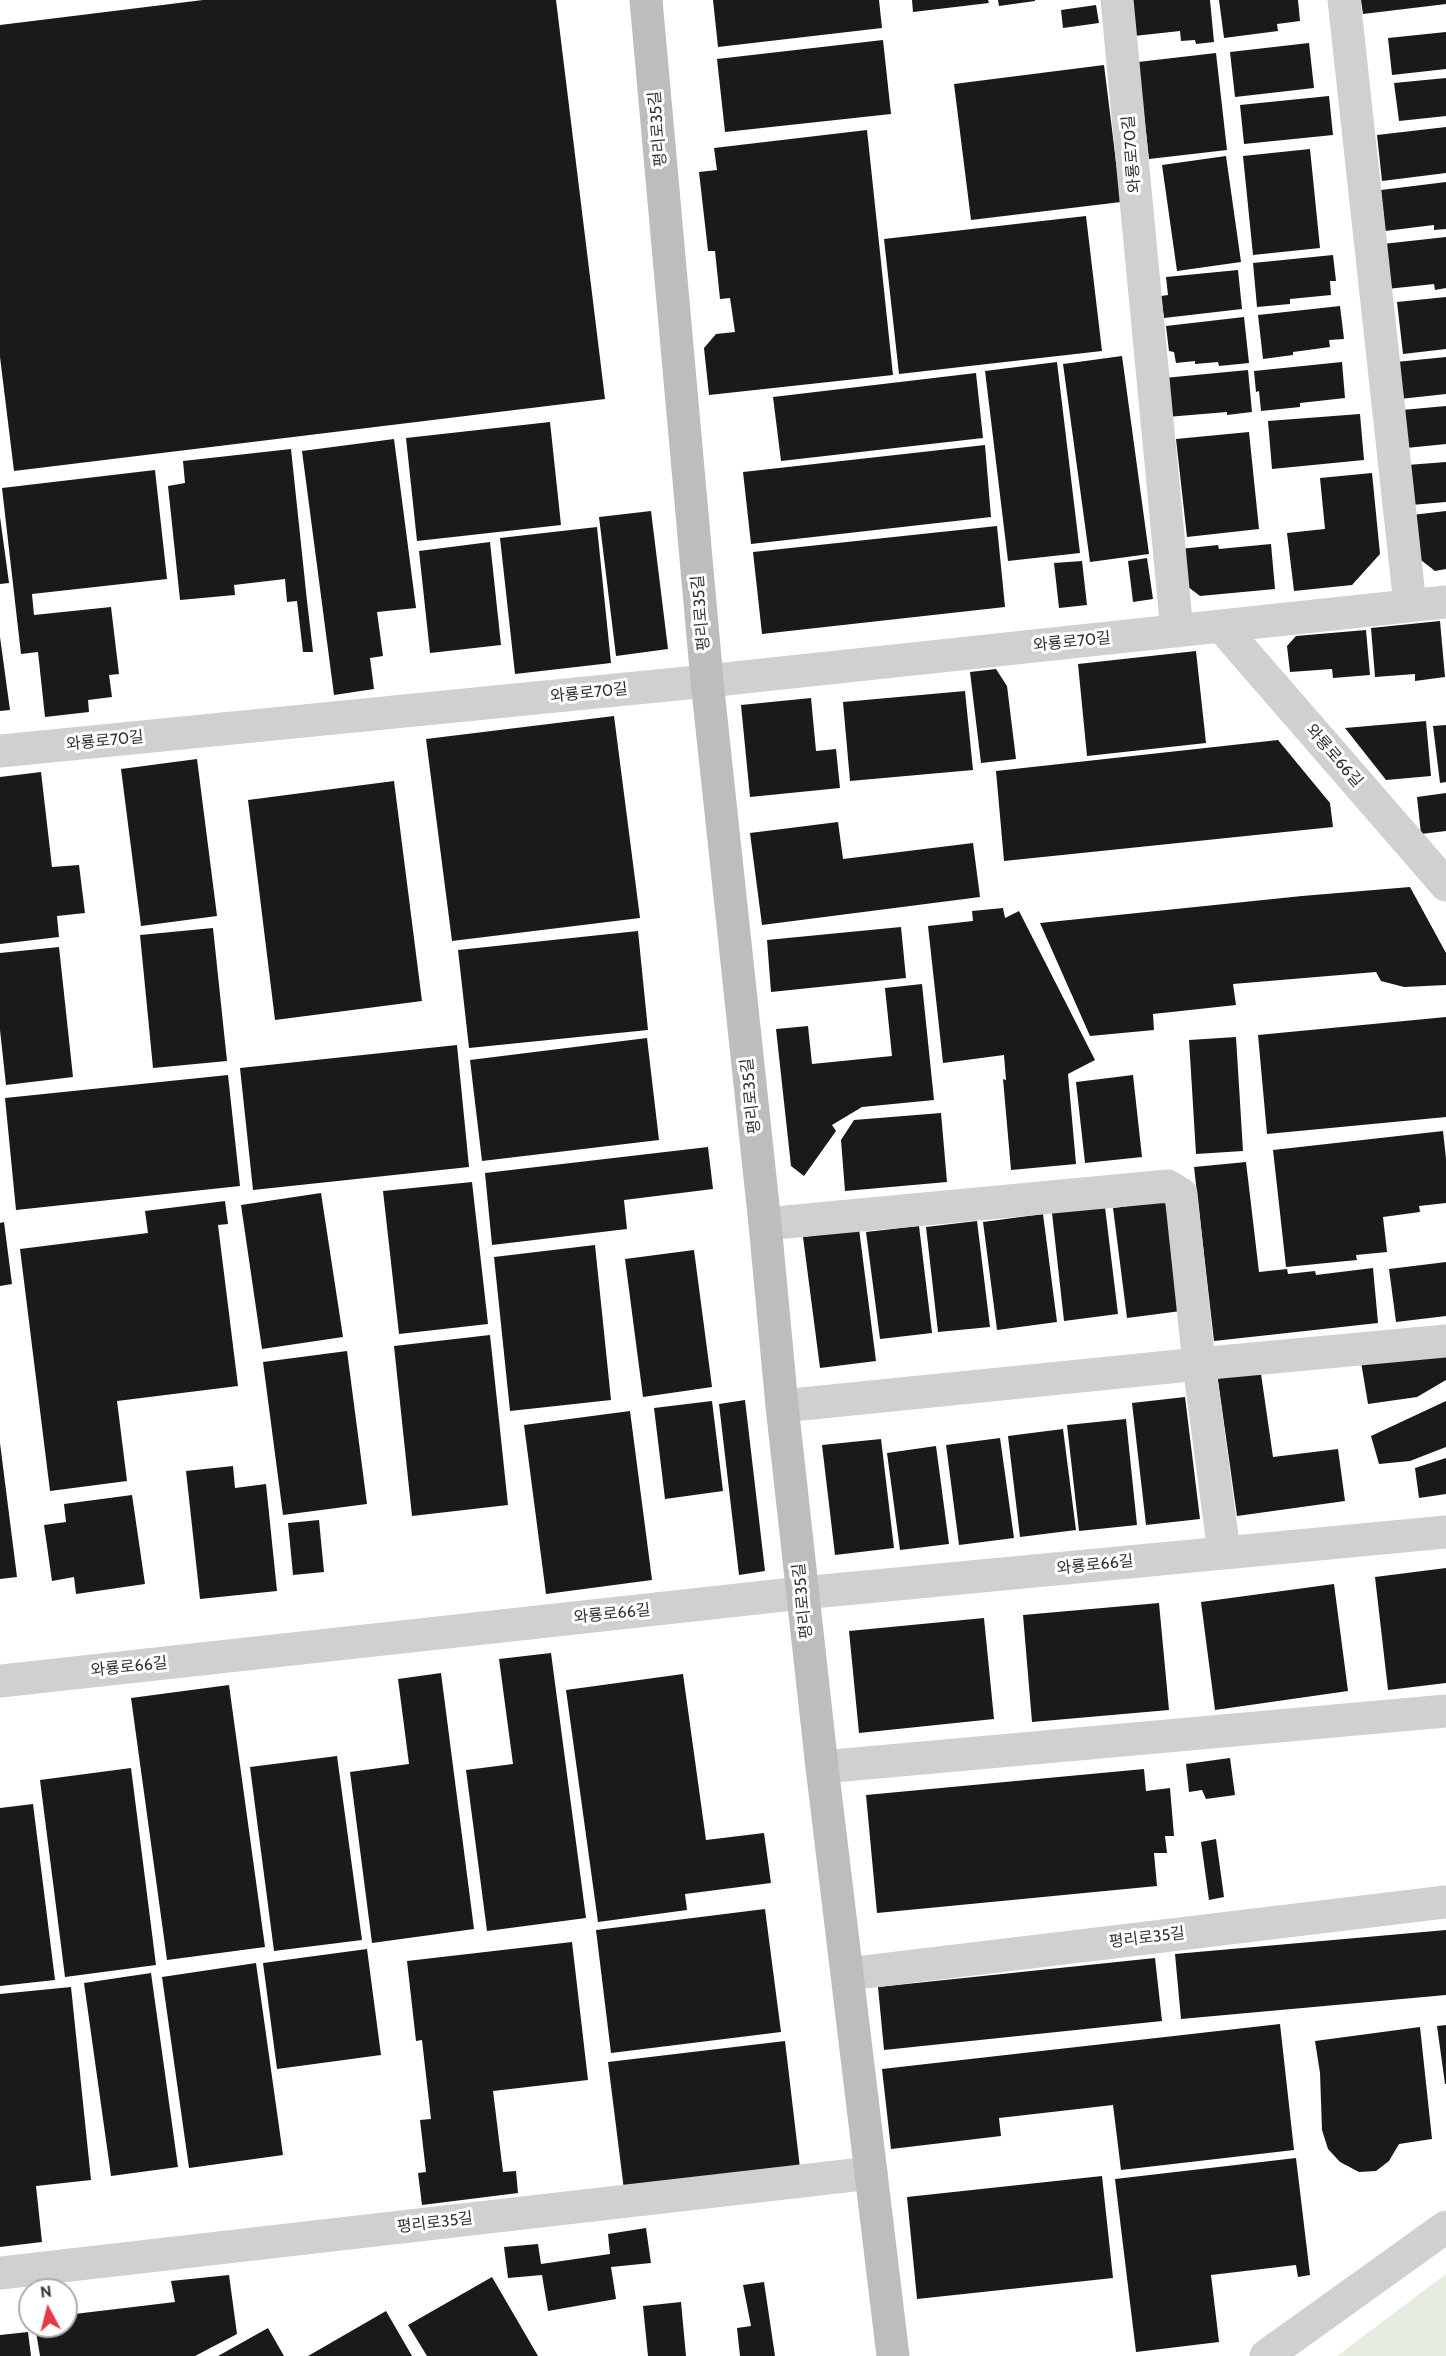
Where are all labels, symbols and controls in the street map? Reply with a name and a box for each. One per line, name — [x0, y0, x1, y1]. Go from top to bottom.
street label: 평리로35길 — [645, 90, 671, 168]
street label: 와룡로70길 — [1119, 114, 1145, 194]
street label: 평리로35길 — [688, 574, 714, 652]
street label: 와룡로70길 — [1032, 628, 1112, 656]
street label: 와룡로70길 — [549, 679, 629, 707]
street label: 와룡로66길 — [1301, 721, 1367, 791]
street label: 와룡로70길 — [65, 727, 145, 755]
street label: 평리로35길 — [737, 1057, 765, 1135]
street label: 와룡로66길 — [1056, 1551, 1134, 1579]
street label: 평리로35길 — [789, 1562, 817, 1640]
street label: 와룡로66길 — [573, 1600, 651, 1628]
street label: 와룡로66길 — [90, 1653, 168, 1681]
street label: 평리로35길 — [1108, 1924, 1186, 1952]
street label: 평리로35길 — [396, 2209, 474, 2237]
north arrow — [18, 2278, 78, 2338]
text: N — [39, 2282, 53, 2302]

